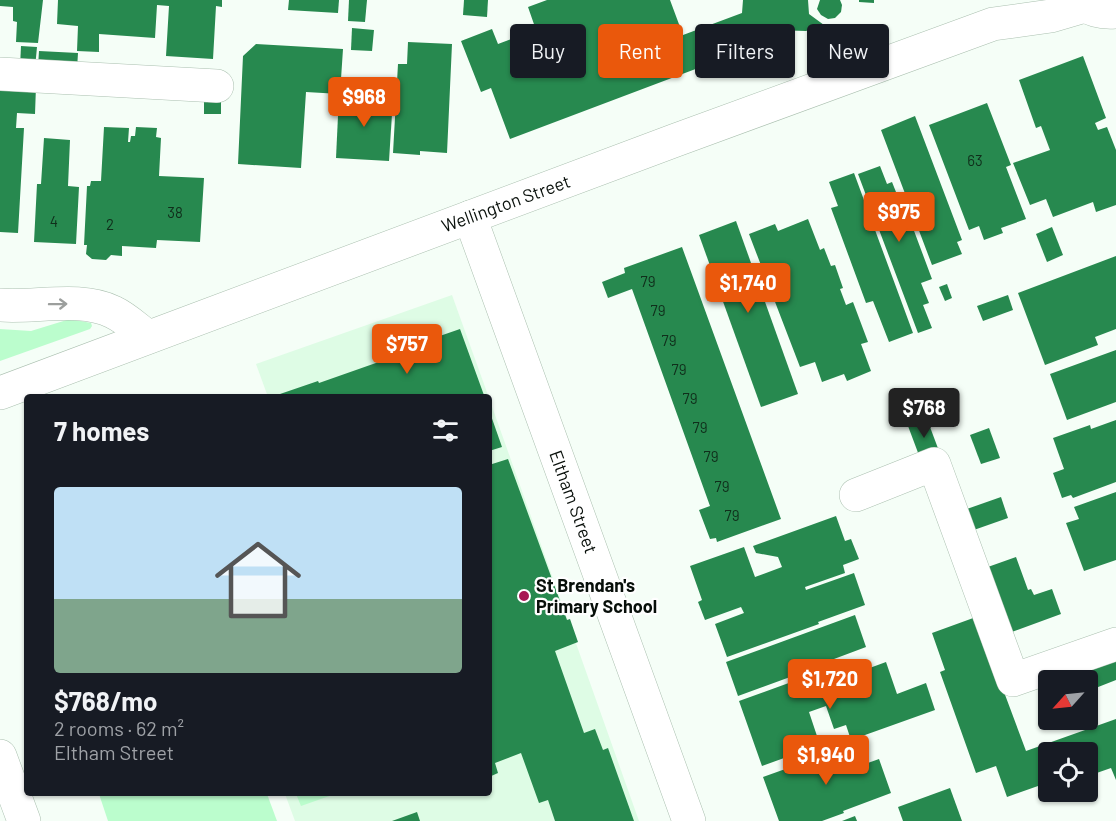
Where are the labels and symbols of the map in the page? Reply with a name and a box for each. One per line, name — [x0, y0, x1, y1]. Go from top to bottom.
pin: $968 — [328, 77, 400, 128]
house number: 63 — [967, 151, 983, 169]
street label: Wellington Street — [438, 170, 573, 237]
pin: $975 — [863, 192, 935, 243]
house number: 38 — [167, 203, 183, 221]
house number: 4 — [50, 212, 58, 230]
house number: 2 — [106, 215, 114, 233]
pin: $1,740 — [699, 263, 797, 314]
house number: 79 — [641, 272, 655, 290]
one-way arrow — [48, 298, 68, 310]
house number: 79 — [651, 301, 665, 319]
pin: $757 — [371, 324, 443, 375]
house number: 79 — [662, 331, 676, 349]
house number: 79 — [672, 360, 686, 378]
pin: $768 — [888, 388, 960, 439]
house number: 79 — [683, 389, 697, 407]
house number: 79 — [693, 418, 707, 436]
street label: Eltham Street — [545, 447, 603, 556]
house number: 79 — [704, 447, 718, 465]
house number: 79 — [715, 477, 729, 495]
house number: 79 — [725, 506, 739, 524]
place label: St Brendan's Primary School — [536, 574, 657, 617]
marker: St Brendan's Primary School — [517, 589, 531, 603]
pin: $1,720 — [781, 659, 879, 710]
north arrow — [1038, 670, 1098, 730]
pin: $1,940 — [777, 735, 875, 786]

